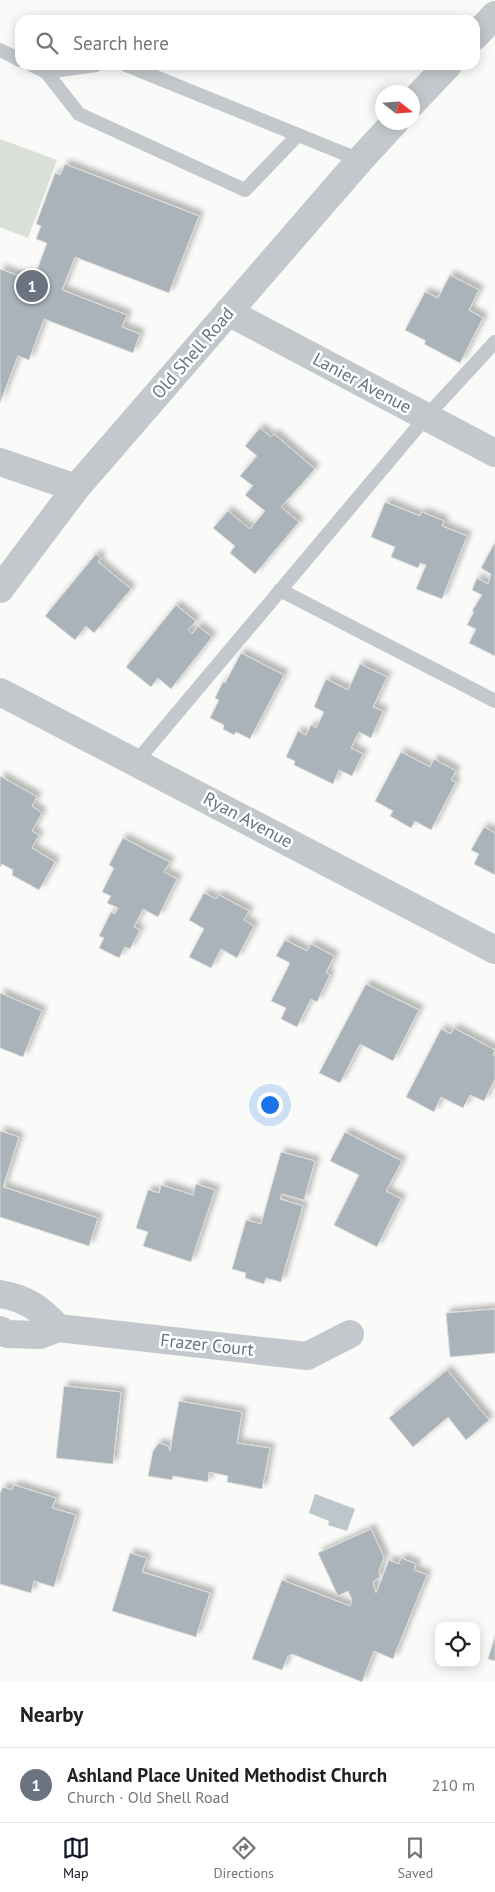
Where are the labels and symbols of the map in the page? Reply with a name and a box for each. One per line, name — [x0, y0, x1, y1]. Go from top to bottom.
north arrow — [375, 85, 420, 130]
pin: 1 — [16, 267, 48, 305]
street label: Old Shell Road — [147, 302, 239, 403]
street label: Lanier Avenue — [309, 347, 415, 418]
street label: Ryan Avenue — [200, 786, 297, 853]
your location — [257, 1092, 283, 1118]
street label: Frazer Court — [159, 1328, 255, 1361]

